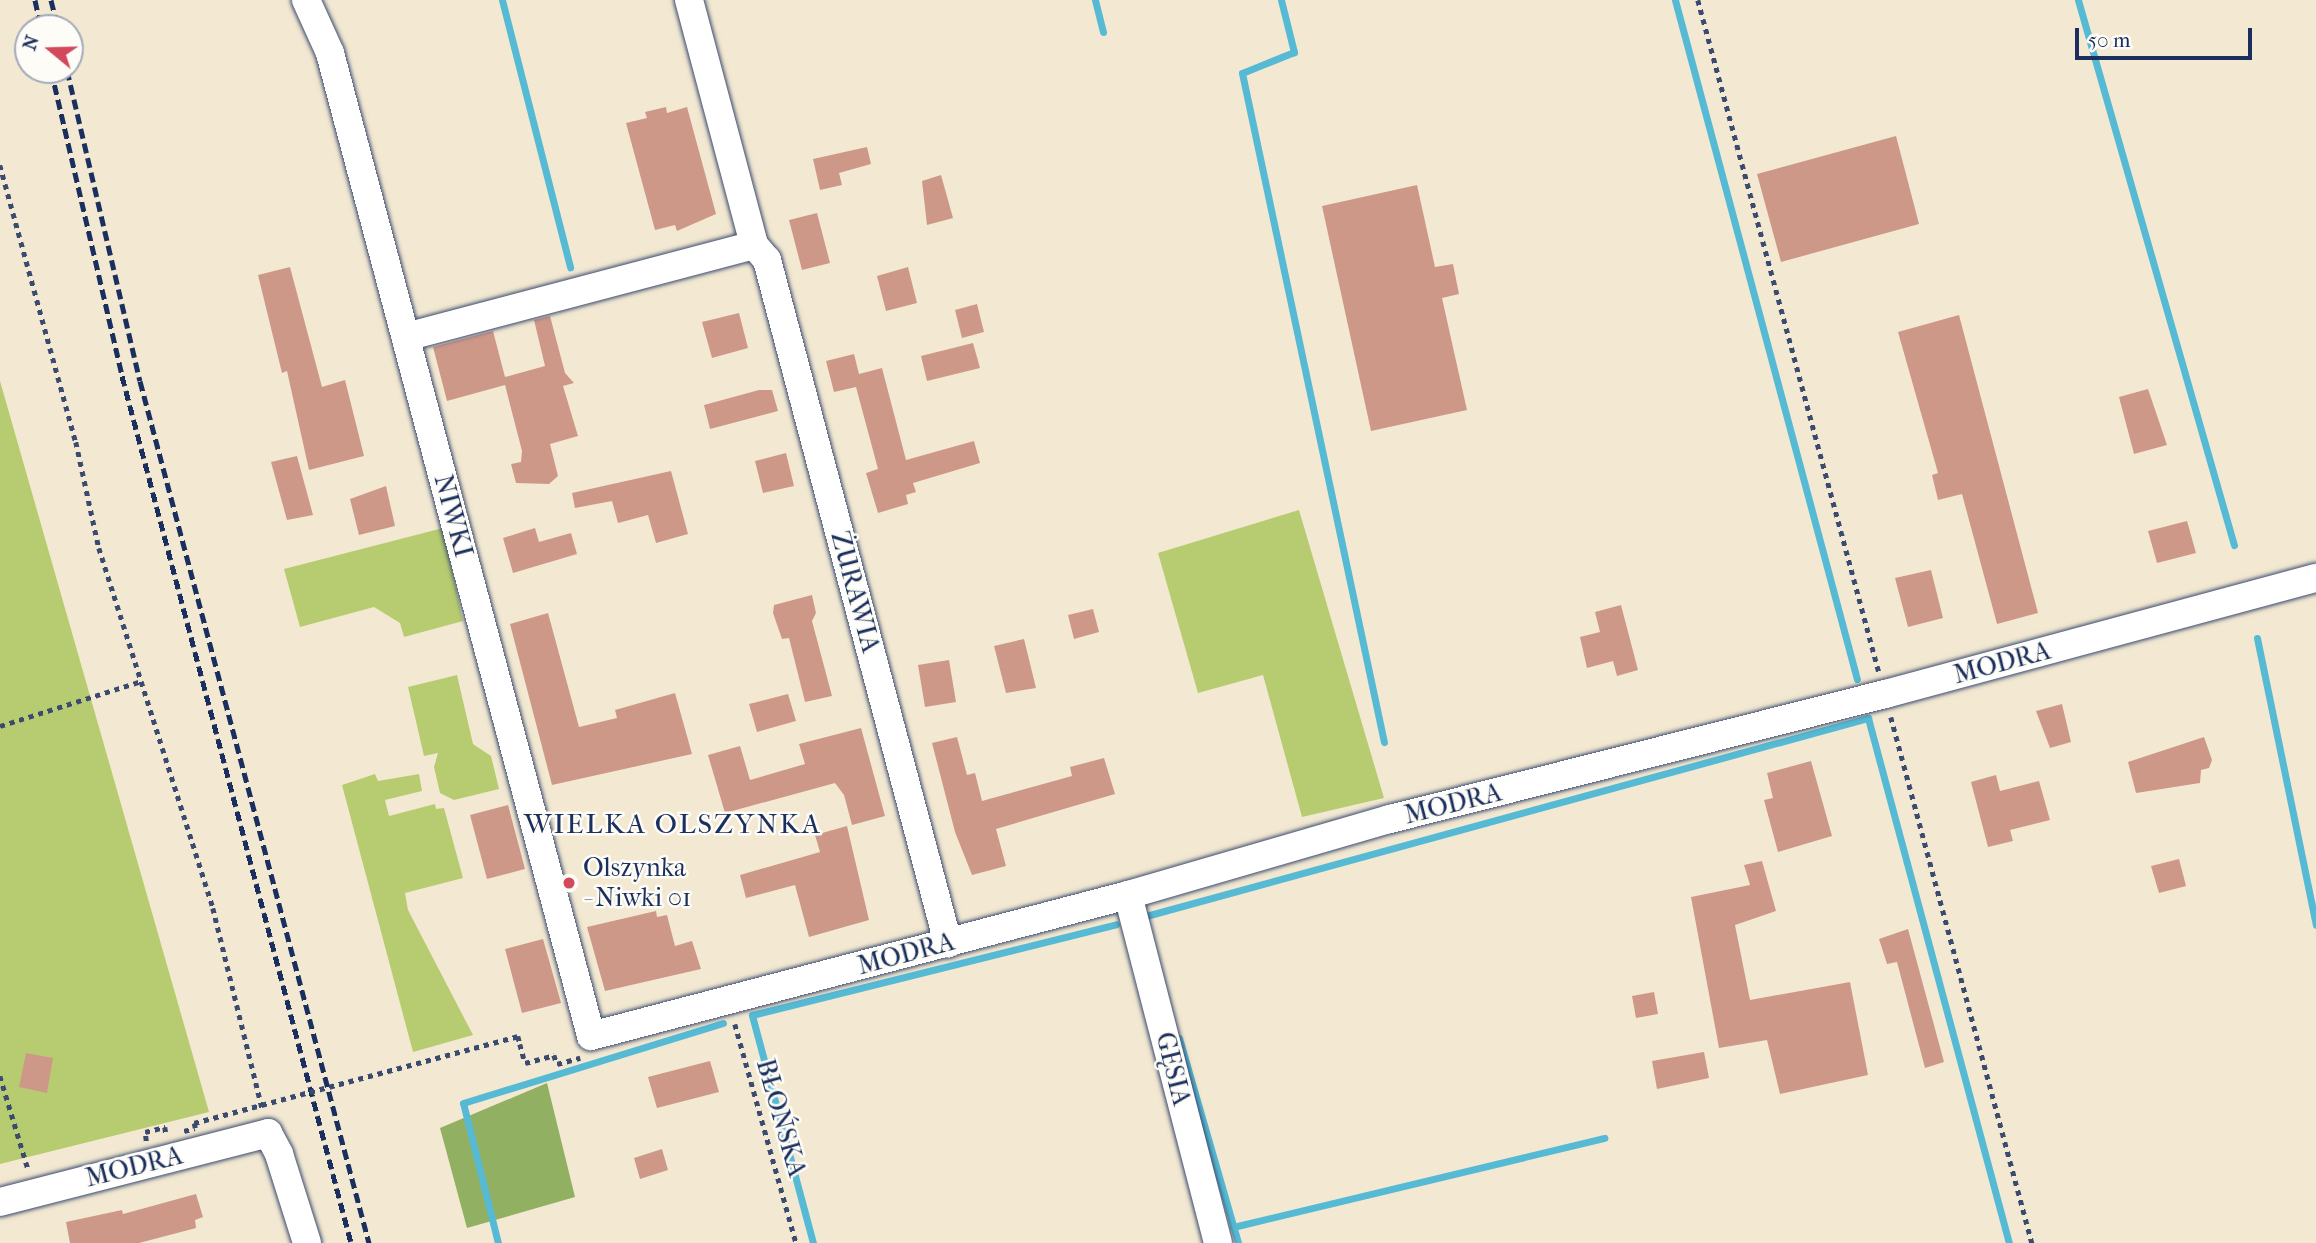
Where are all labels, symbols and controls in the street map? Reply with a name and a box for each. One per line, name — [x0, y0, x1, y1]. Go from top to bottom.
north arrow — [14, 14, 84, 84]
scale bar — [2078, 14, 2255, 58]
text: 50 m — [2088, 28, 2131, 52]
text: N — [18, 32, 44, 53]
street label: NIWKI — [427, 471, 479, 561]
street label: ŻURAWIA — [824, 528, 886, 656]
street label: MODRA — [1950, 635, 2054, 691]
street label: MODRA — [1401, 777, 1505, 831]
district label: WIELKA OLSZYNKA — [526, 807, 820, 841]
place label: Olszynka - Niwki 01 — [583, 852, 691, 914]
marker: Olszynka - Niwki 01 — [561, 875, 577, 891]
street label: MODRA — [854, 926, 958, 982]
street label: GĘSIA — [1149, 1029, 1197, 1109]
street label: BŁOŃSKA — [749, 1055, 813, 1181]
street label: MODRA — [82, 1140, 186, 1194]

